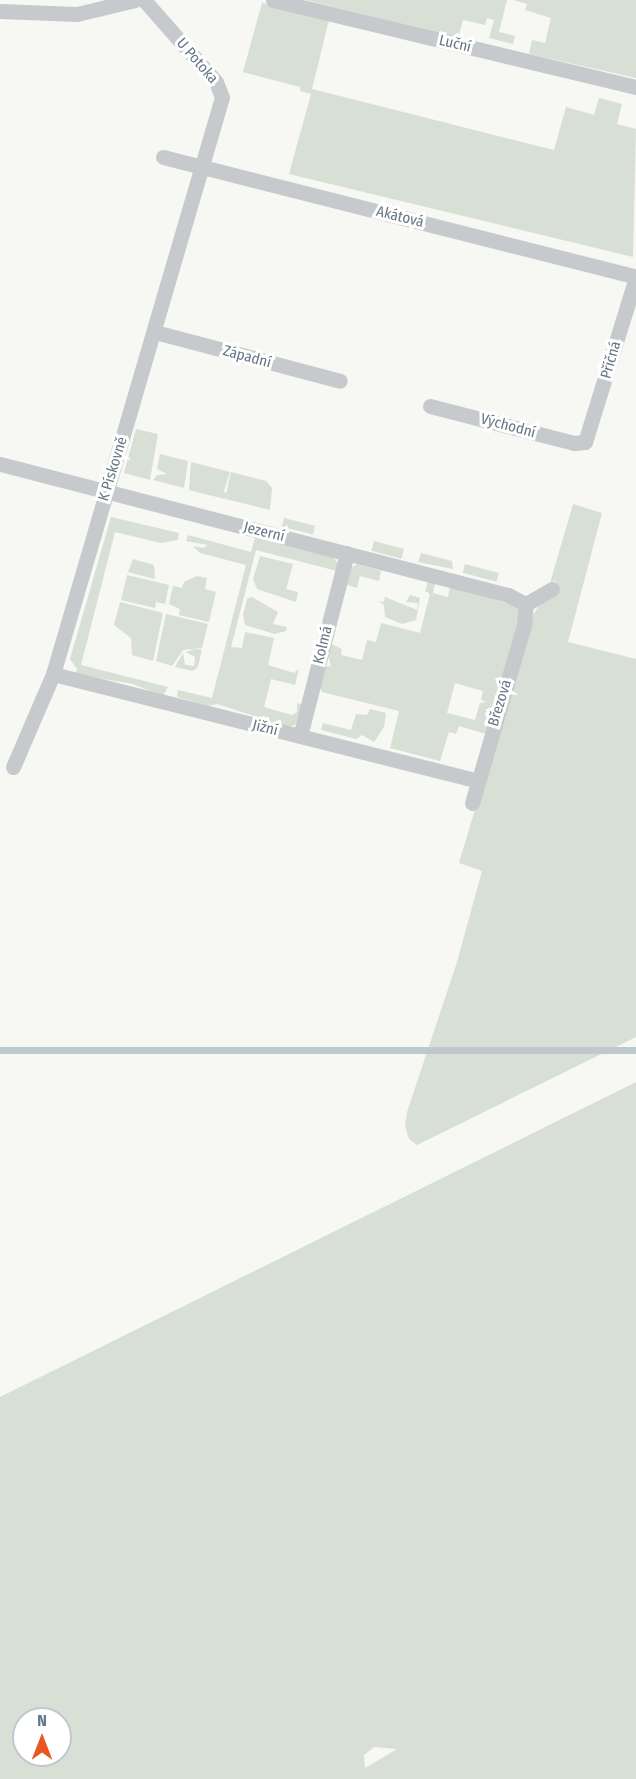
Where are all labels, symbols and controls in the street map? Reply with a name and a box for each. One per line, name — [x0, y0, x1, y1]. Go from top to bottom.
street label: Luční — [437, 32, 473, 56]
street label: U Potoka — [172, 35, 222, 87]
street label: Akátová — [374, 202, 426, 232]
street label: Příčná — [597, 339, 625, 381]
street label: Západní — [221, 342, 273, 372]
street label: Východní — [479, 410, 537, 442]
street label: K Pískovně — [95, 435, 131, 503]
street label: Jezerní — [242, 518, 286, 546]
street label: Kolmá — [310, 624, 336, 666]
street label: Březová — [484, 678, 516, 728]
street label: Jižní — [250, 716, 280, 740]
north arrow — [12, 1707, 72, 1767]
text: N — [37, 1711, 47, 1730]

